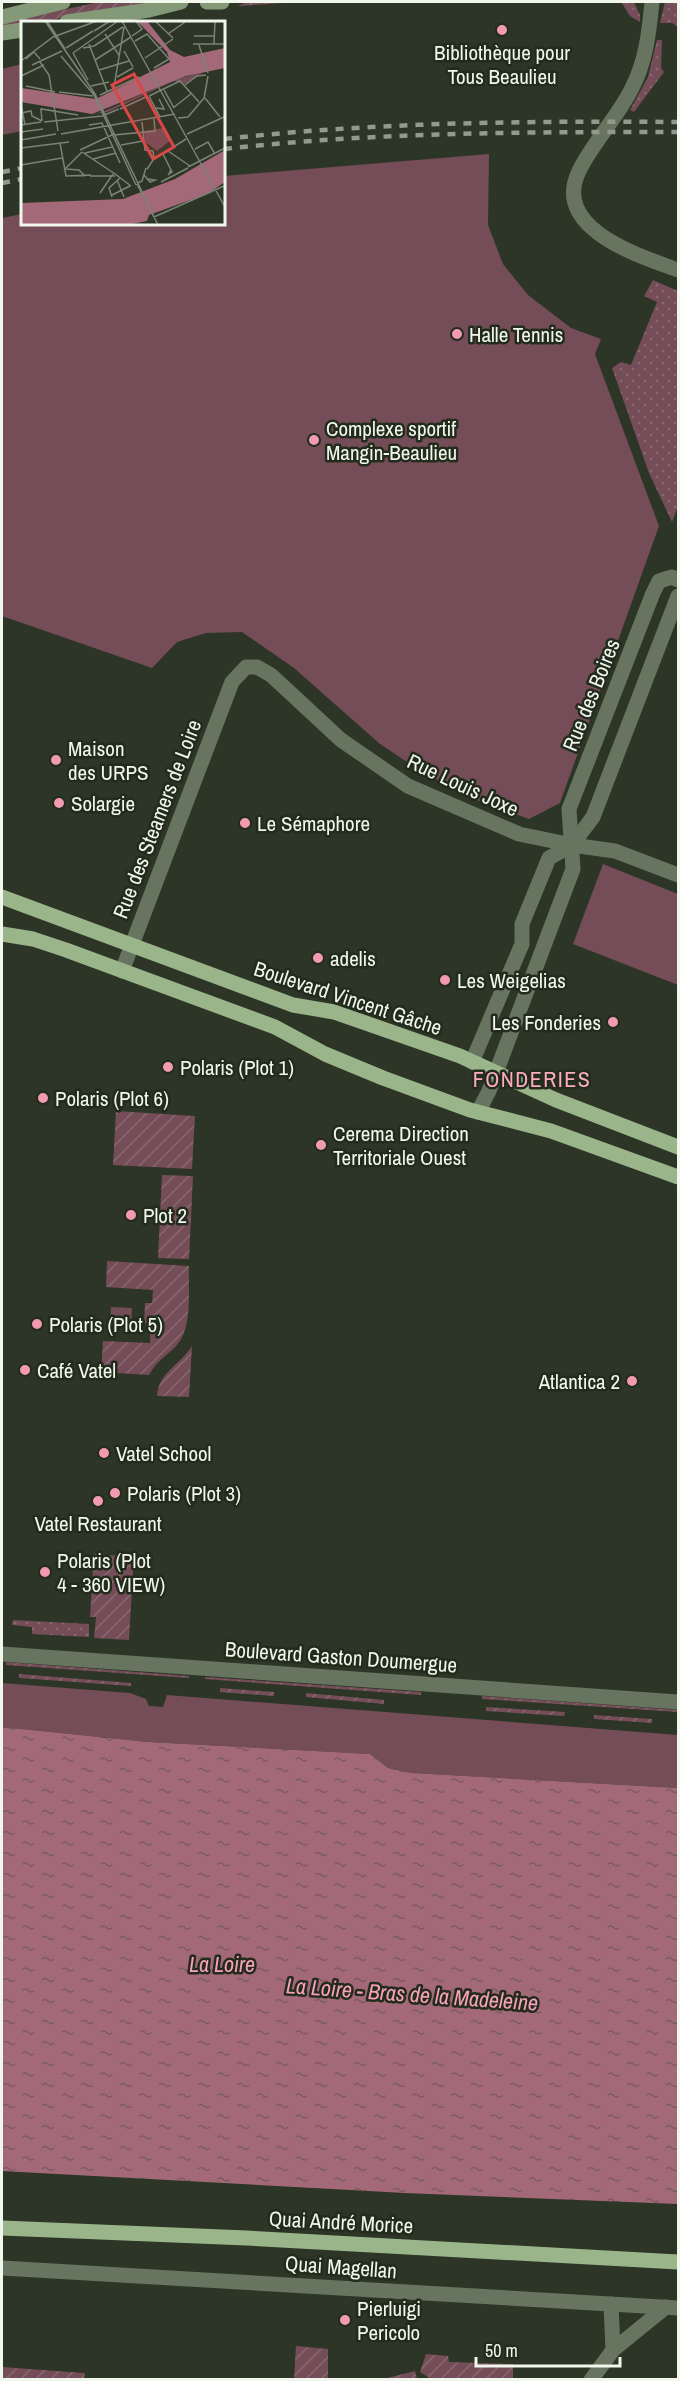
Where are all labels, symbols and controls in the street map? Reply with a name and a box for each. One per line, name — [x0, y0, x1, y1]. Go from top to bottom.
inset map — [21, 21, 225, 225]
marker: Bibliothèque pour Tous Beaulieu — [495, 23, 509, 37]
place label: Bibliothèque pour Tous Beaulieu — [434, 38, 570, 91]
place label: Halle Tennis — [469, 320, 563, 349]
marker: Halle Tennis — [450, 327, 464, 341]
place label: Complexe sportif Mangin-Beaulieu — [326, 414, 457, 467]
marker: Complexe sportif Mangin-Beaulieu — [307, 433, 321, 447]
street label: Rue des Boires — [555, 635, 627, 755]
street label: Rue des Steamers de Loire — [106, 716, 208, 922]
place label: Maison des URPS — [68, 734, 148, 787]
street label: Rue Louis Joxe — [403, 747, 523, 823]
marker: Maison des URPS — [49, 753, 63, 767]
place label: Solargie — [71, 789, 135, 818]
marker: Solargie — [52, 796, 66, 810]
place label: Le Sémaphore — [257, 809, 370, 838]
marker: Le Sémaphore — [238, 816, 252, 830]
place label: adelis — [330, 944, 376, 973]
marker: adelis — [311, 951, 325, 965]
street label: Boulevard Vincent Gâche — [250, 954, 446, 1042]
place label: Les Weigelias — [457, 966, 566, 995]
marker: Les Weigelias — [438, 973, 452, 987]
place label: Les Fonderies — [492, 1008, 601, 1037]
marker: Les Fonderies — [606, 1015, 620, 1029]
place label: Polaris (Plot 1) — [180, 1053, 294, 1082]
marker: Polaris (Plot 1) — [161, 1060, 175, 1074]
district label: FONDERIES — [473, 1064, 591, 1094]
place label: Polaris (Plot 6) — [55, 1084, 169, 1113]
marker: Polaris (Plot 6) — [36, 1091, 50, 1105]
place label: Cerema Direction Territoriale Ouest — [333, 1119, 469, 1172]
marker: Cerema Direction Territoriale Ouest — [314, 1138, 328, 1152]
place label: Plot 2 — [143, 1201, 187, 1230]
marker: Plot 2 — [124, 1208, 138, 1222]
place label: Polaris (Plot 5) — [49, 1310, 163, 1339]
marker: Polaris (Plot 5) — [30, 1317, 44, 1331]
place label: Café Vatel — [37, 1356, 116, 1385]
marker: Café Vatel — [18, 1363, 32, 1377]
place label: Atlantica 2 — [538, 1367, 620, 1396]
marker: Atlantica 2 — [625, 1374, 639, 1388]
place label: Vatel School — [116, 1439, 211, 1468]
marker: Vatel School — [97, 1446, 111, 1460]
place label: Polaris (Plot 3) — [127, 1479, 241, 1508]
marker: Polaris (Plot 3) — [108, 1486, 122, 1500]
marker: Vatel Restaurant — [91, 1494, 105, 1508]
place label: Vatel Restaurant — [34, 1509, 162, 1538]
place label: Polaris (Plot 4 - 360 VIEW) — [57, 1546, 165, 1599]
marker: Polaris (Plot 4 - 360 VIEW) — [38, 1565, 52, 1579]
street label: Boulevard Gaston Doumergue — [224, 1634, 458, 1680]
water label: La Loire — [189, 1949, 255, 1979]
water label: La Loire - Bras de la Madeleine — [285, 1970, 539, 2018]
street label: Quai André Morice — [268, 2204, 414, 2240]
street label: Quai Magellan — [284, 2249, 398, 2285]
place label: Pierluigi Pericolo — [357, 2294, 421, 2347]
marker: Pierluigi Pericolo — [338, 2313, 352, 2327]
scale bar — [476, 2330, 620, 2368]
text: 50 m — [485, 2338, 518, 2363]

